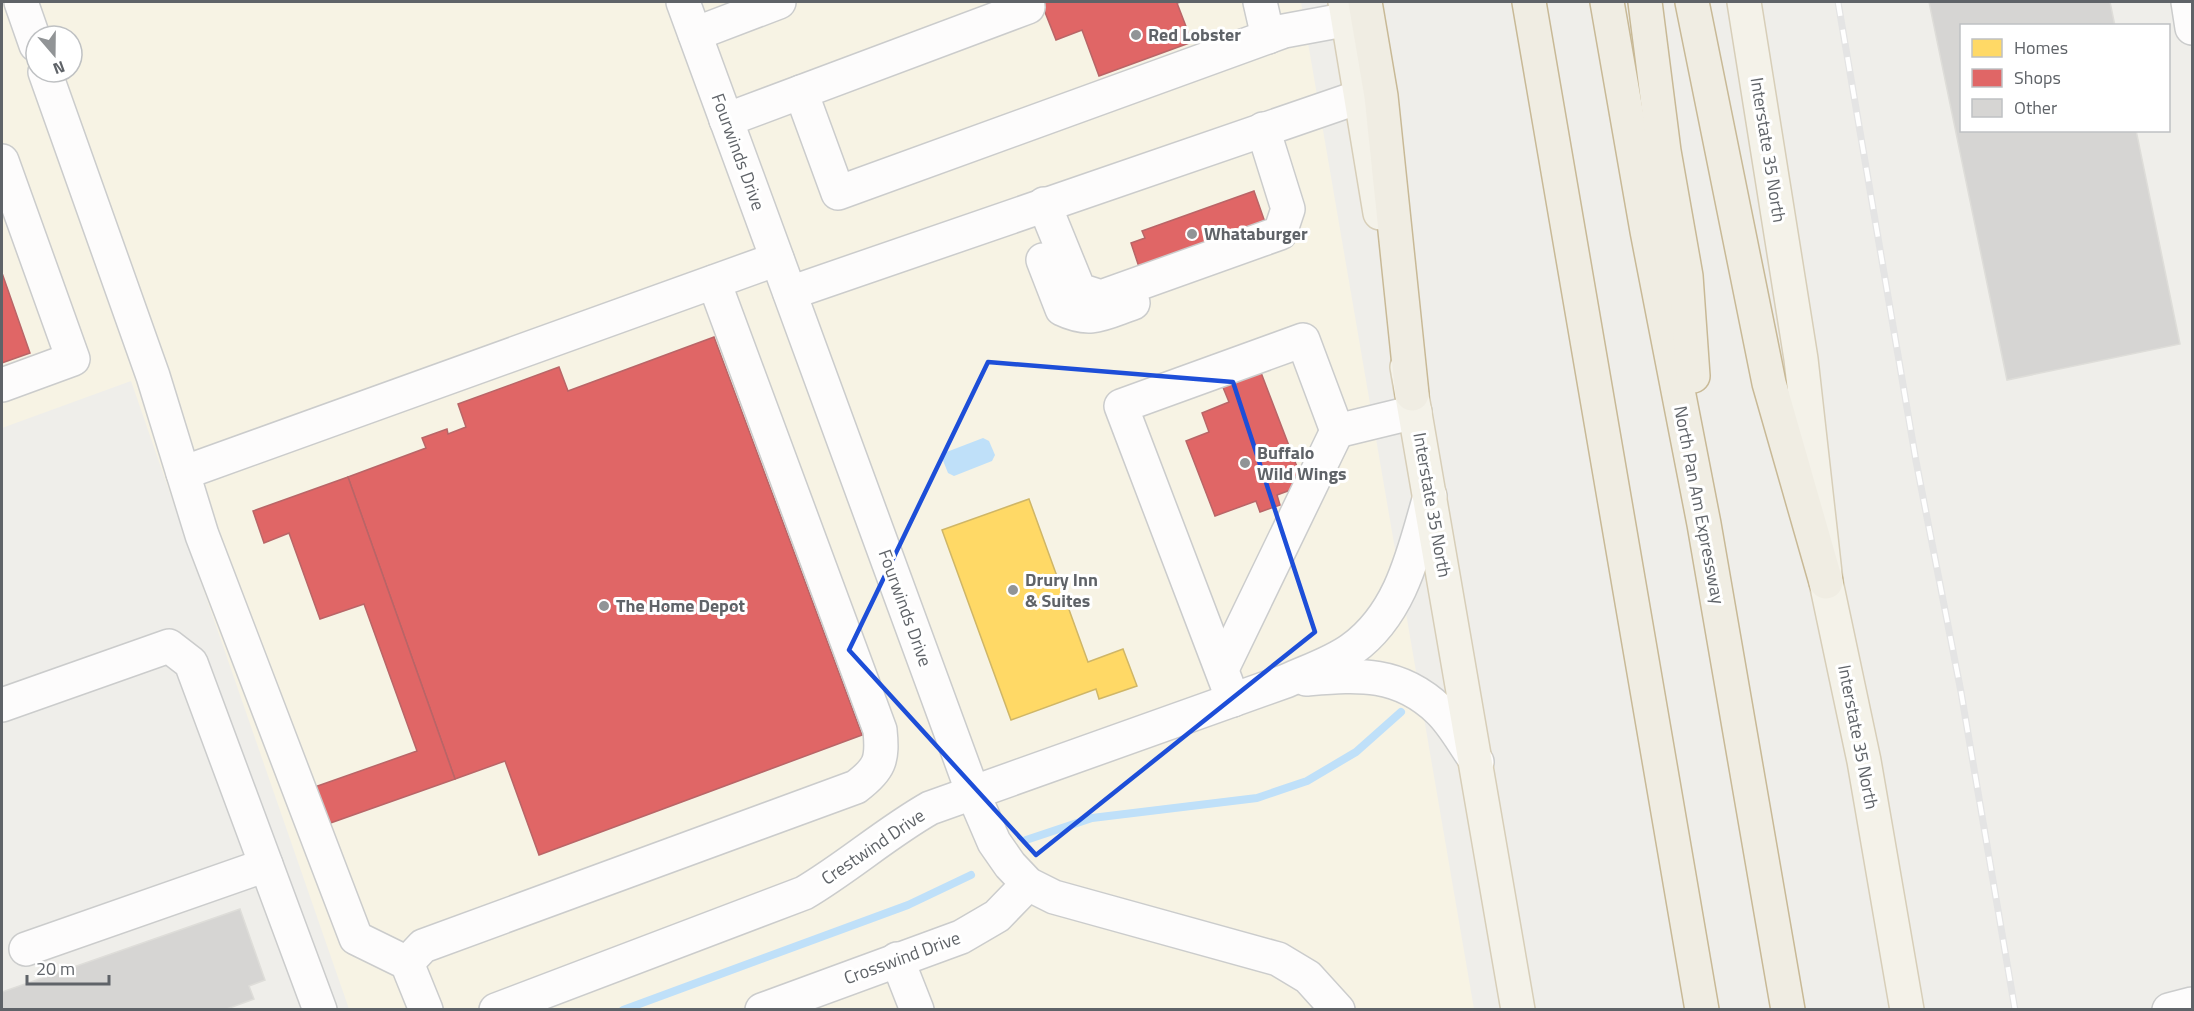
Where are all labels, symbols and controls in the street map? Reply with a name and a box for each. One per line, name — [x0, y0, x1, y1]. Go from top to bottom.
place label: Red Lobster — [1148, 21, 1241, 48]
north arrow — [24, 24, 84, 84]
legend — [1960, 24, 2170, 132]
marker: Red Lobster — [1129, 28, 1143, 42]
text: Homes — [2014, 34, 2068, 61]
text: N — [50, 55, 68, 81]
text: Shops — [2014, 64, 2061, 91]
street label: Interstate 35 North — [1744, 75, 1793, 224]
street label: Fourwinds Drive — [705, 89, 772, 214]
text: Other — [2014, 94, 2057, 121]
place label: Whataburger — [1204, 220, 1308, 247]
marker: Whataburger — [1185, 227, 1199, 241]
street label: North Pan Am Expressway — [1667, 403, 1732, 607]
street label: Interstate 35 North — [1406, 430, 1459, 579]
place label: Buffalo Wild Wings — [1257, 439, 1347, 487]
marker: Buffalo Wild Wings — [1238, 456, 1252, 470]
street label: Fourwinds Drive — [872, 545, 939, 670]
place label: Drury Inn & Suites — [1025, 566, 1098, 614]
marker: Drury Inn & Suites — [1006, 583, 1020, 597]
place label: The Home Depot — [616, 592, 745, 619]
marker: The Home Depot — [597, 599, 611, 613]
street label: Interstate 35 North — [1831, 662, 1886, 811]
street label: Crestwind Drive — [816, 802, 930, 891]
street label: Crosswind Drive — [840, 924, 964, 991]
scale bar — [27, 948, 110, 986]
text: 20 m — [36, 955, 75, 982]

